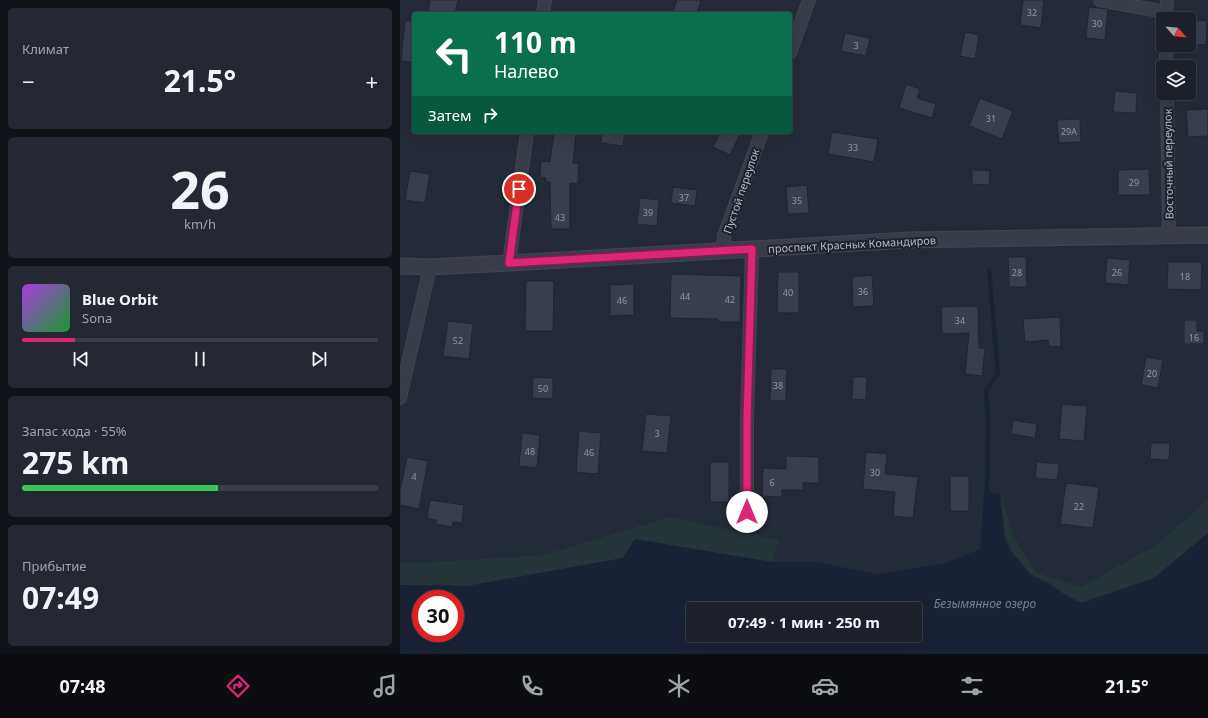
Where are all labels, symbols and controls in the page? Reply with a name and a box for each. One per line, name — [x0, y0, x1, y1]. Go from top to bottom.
house number: 32 — [1027, 6, 1037, 19]
north arrow — [1156, 12, 1196, 52]
map controls — [1156, 12, 1196, 100]
house number: 30 — [1092, 17, 1102, 30]
text: 110 m — [494, 23, 577, 61]
icon: left — [428, 28, 480, 80]
house number: 3 — [853, 39, 859, 52]
text: Климат — [22, 40, 69, 58]
text: Налево — [494, 59, 559, 83]
text: 21.5° — [164, 60, 236, 101]
button: layers — [1156, 60, 1196, 100]
text: − — [22, 66, 35, 96]
text: + — [365, 66, 378, 96]
icon: right — [479, 104, 501, 126]
text: Затем — [428, 105, 471, 125]
street label: Восточный переулок — [1160, 108, 1176, 220]
house number: 31 — [986, 112, 996, 125]
house number: 29А — [1061, 125, 1077, 138]
house number: 33 — [848, 141, 858, 154]
street label: Пустой переулок — [719, 146, 763, 236]
text: 26 — [170, 153, 230, 224]
pin — [502, 172, 536, 206]
house number: 29 — [1129, 176, 1139, 189]
icon: arrive — [508, 178, 530, 200]
house number: 37 — [679, 191, 689, 204]
house number: 35 — [792, 194, 802, 207]
house number: 39 — [643, 206, 653, 219]
house number: 43 — [555, 211, 565, 224]
text: km/h — [184, 215, 216, 233]
street label: проспект Красных Командиров — [768, 232, 936, 256]
house number: 28 — [1012, 266, 1022, 279]
house number: 26 — [1112, 266, 1122, 279]
house number: 18 — [1180, 270, 1190, 283]
house number: 36 — [858, 285, 868, 298]
house number: 40 — [783, 286, 793, 299]
text: Blue Orbit — [82, 289, 158, 309]
house number: 44 — [680, 290, 690, 303]
house number: 42 — [725, 293, 735, 306]
house number: 46 — [617, 294, 627, 307]
text: Sona — [82, 309, 112, 327]
house number: 34 — [955, 314, 965, 327]
house number: 16 — [1189, 331, 1199, 344]
house number: 52 — [453, 334, 463, 347]
icon: previous — [70, 348, 92, 370]
icon: pause — [189, 348, 211, 370]
icon: next — [308, 348, 330, 370]
house number: 20 — [1147, 367, 1157, 380]
house number: 38 — [773, 379, 783, 392]
house number: 50 — [538, 382, 548, 395]
text: Запас хода · 55% — [22, 422, 127, 440]
house number: 3 — [654, 427, 660, 440]
text: 275 km — [22, 442, 129, 483]
house number: 48 — [525, 445, 535, 458]
house number: 46 — [584, 446, 594, 459]
house number: 30 — [870, 466, 880, 479]
house number: 4 — [411, 470, 417, 483]
house number: 6 — [769, 476, 775, 489]
position arrow — [726, 491, 768, 533]
house number: 22 — [1074, 500, 1084, 513]
text: Прибытие — [22, 557, 86, 575]
text: 07:49 — [22, 577, 99, 618]
speed limit sign: 30 — [412, 590, 464, 642]
water label: Безымянное озеро — [934, 595, 1037, 612]
text: 07:49 · 1 мин · 250 m — [728, 612, 880, 632]
icon: directions — [224, 672, 252, 700]
icon: music — [371, 672, 399, 700]
icon: phone — [518, 672, 546, 700]
icon: climate — [665, 672, 693, 700]
icon: car — [811, 672, 839, 700]
icon: filters — [958, 672, 986, 700]
text: 07:48 — [59, 674, 106, 698]
text: 21.5° — [1105, 674, 1149, 698]

